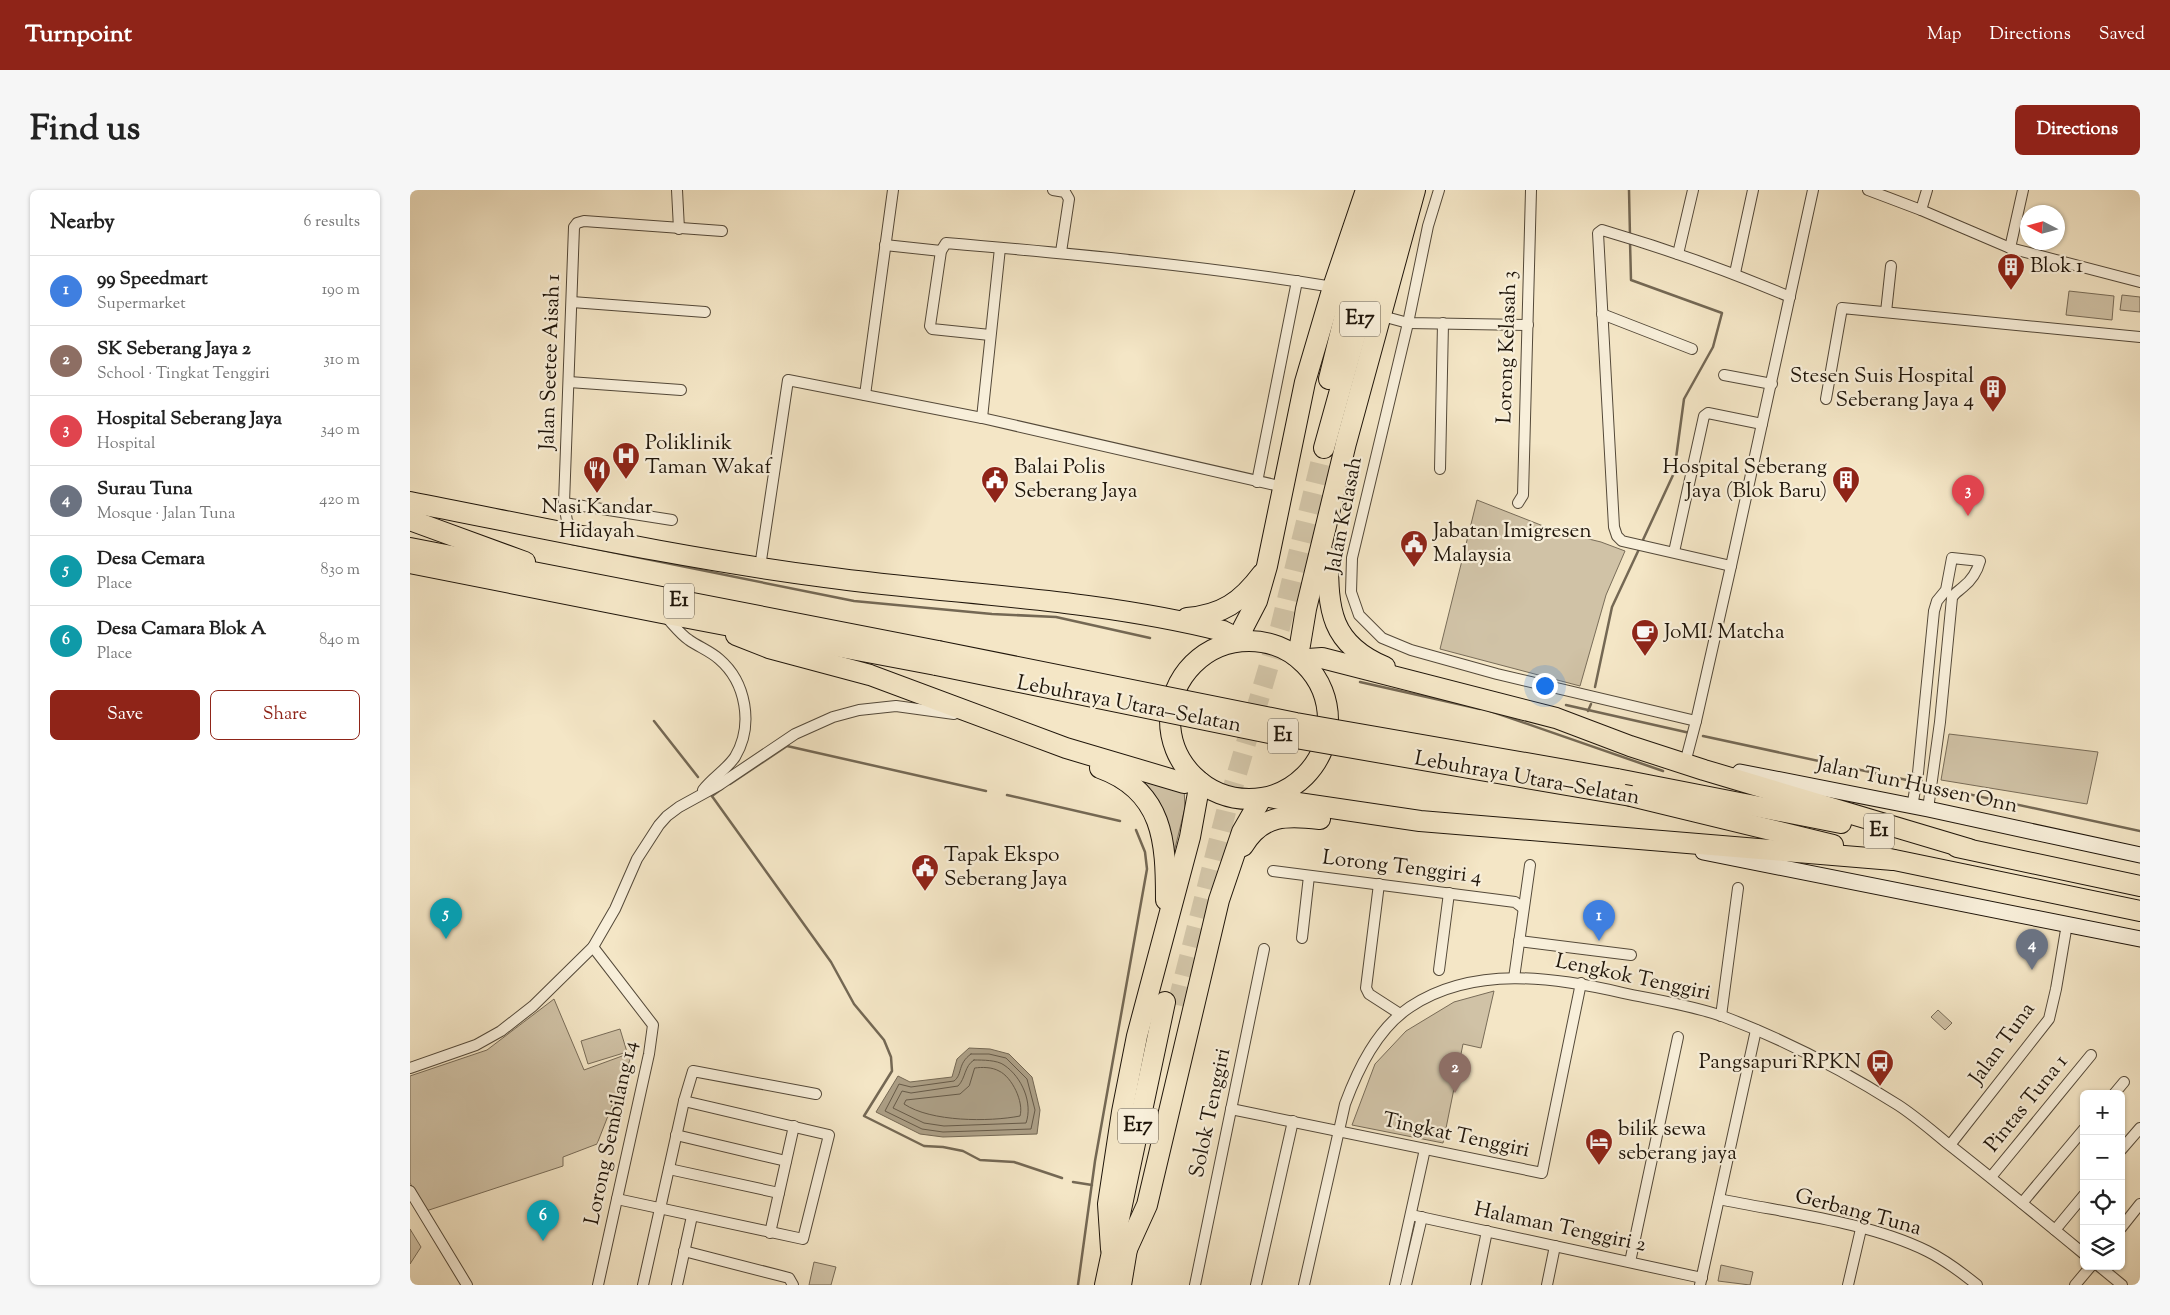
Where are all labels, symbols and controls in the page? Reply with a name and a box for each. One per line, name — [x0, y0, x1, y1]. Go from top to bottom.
text: Turnpoint — [25, 18, 132, 52]
text: Map — [1927, 22, 1962, 48]
text: Directions — [1990, 22, 2071, 48]
text: Saved — [2099, 22, 2145, 48]
text: Find us — [30, 105, 140, 156]
button: Directions — [2015, 105, 2140, 155]
north arrow — [2020, 205, 2065, 250]
text: Nearby — [50, 208, 115, 238]
text: 6 results — [304, 211, 360, 234]
building icon: Blok 1 — [1996, 252, 2026, 291]
place label: Blok 1 — [2030, 252, 2083, 282]
text: 99 Speedmart — [97, 266, 208, 293]
street label: Lorong Kelasah 3 — [1490, 270, 1526, 424]
street label: Jalan Seetee Aisah 1 — [533, 273, 569, 452]
text: 1 — [63, 279, 69, 302]
text: 190 m — [322, 279, 360, 302]
text: Supermarket — [97, 293, 186, 316]
road number: E17 — [1340, 302, 1380, 336]
text: SK Seberang Jaya 2 — [97, 336, 251, 363]
text: 2 — [62, 349, 70, 372]
text: 310 m — [323, 349, 360, 372]
place label: Stesen Suis Hospital Seberang Jaya 4 — [1790, 362, 1974, 416]
text: School · Tingkat Tenggiri — [97, 363, 270, 386]
building icon: Stesen Suis Hospital Seberang Jaya 4 — [1978, 374, 2008, 413]
text: Hospital Seberang Jaya — [97, 406, 282, 433]
text: 3 — [63, 419, 69, 442]
text: 340 m — [321, 419, 360, 442]
place label: Poliklinik Taman Wakaf — [645, 429, 773, 483]
text: Hospital — [97, 433, 155, 456]
hospital icon: Poliklinik Taman Wakaf — [611, 441, 641, 480]
place label: Balai Polis Seberang Jaya — [1014, 453, 1138, 507]
place label: Hospital Seberang Jaya (Blok Baru) — [1663, 453, 1827, 507]
street label: Jalan Kelasah — [1319, 454, 1371, 577]
restaurant icon: Nasi Kandar Hidayah — [582, 455, 612, 494]
public building icon: Balai Polis Seberang Jaya — [980, 465, 1010, 504]
building icon: Hospital Seberang Jaya (Blok Baru) — [1831, 465, 1861, 504]
pin: 3 — [1952, 475, 1984, 516]
text: Surau Tuna — [97, 476, 193, 503]
text: 4 — [62, 489, 70, 512]
text: 420 m — [319, 489, 360, 512]
place label: Nasi Kandar Hidayah — [541, 493, 653, 547]
text: Mosque · Jalan Tuna — [97, 503, 235, 526]
place label: Jabatan Imigresen Malaysia — [1432, 517, 1592, 571]
public building icon: Jabatan Imigresen Malaysia — [1399, 529, 1429, 568]
text: Desa Cemara — [97, 546, 205, 573]
text: 5 — [63, 559, 69, 582]
text: 830 m — [321, 559, 360, 582]
text: Place — [97, 573, 132, 596]
road number: E1 — [664, 584, 694, 618]
text: Desa Camara Blok A — [97, 616, 266, 643]
cafe icon: JoMI. Matcha — [1630, 618, 1660, 657]
place label: JoMI. Matcha — [1663, 618, 1785, 648]
text: 6 — [62, 629, 70, 652]
text: 840 m — [319, 629, 360, 652]
text: Place — [97, 643, 132, 666]
street label: Lebuhraya Utara–Selatan — [1014, 669, 1244, 741]
your location — [1532, 673, 1558, 699]
button: Save — [50, 690, 200, 740]
button: Share — [210, 690, 360, 740]
road number: E1 — [1268, 718, 1298, 754]
street label: Lebuhraya Utara–Selatan — [1412, 744, 1642, 814]
street label: Jalan Tun Hussen Onn — [1813, 750, 2020, 822]
road number: E1 — [1864, 814, 1894, 848]
place label: Tapak Ekspo Seberang Jaya — [944, 841, 1068, 895]
street label: Lorong Tenggiri 4 — [1321, 843, 1483, 893]
public building icon: Tapak Ekspo Seberang Jaya — [910, 853, 940, 892]
pin: 5 — [430, 898, 462, 939]
pin: 1 — [1583, 900, 1615, 941]
pin: 4 — [2016, 929, 2048, 970]
street label: Lengkok Tenggiri — [1552, 947, 1714, 1009]
street label: Jalan Tuna — [1962, 996, 2043, 1092]
street label: Lorong Sembilang 14 — [578, 1038, 646, 1228]
street label: Solok Tenggiri — [1183, 1045, 1239, 1181]
place label: Pangsapuri RPKN — [1699, 1048, 1861, 1078]
bus stop icon: Pangsapuri RPKN — [1865, 1048, 1895, 1087]
street label: Pintas Tuna 1 — [1978, 1049, 2076, 1159]
pin: 2 — [1439, 1052, 1471, 1093]
map controls — [2080, 1090, 2125, 1270]
button: + — [2080, 1090, 2125, 1135]
street label: Tingkat Tenggiri — [1380, 1106, 1532, 1166]
road number: E17 — [1118, 1108, 1158, 1144]
place label: bilik sewa seberang jaya — [1618, 1115, 1737, 1169]
hotel icon: bilik sewa seberang jaya — [1584, 1127, 1614, 1166]
button: − — [2080, 1135, 2125, 1180]
button: locate — [2080, 1180, 2125, 1225]
street label: Gerbang Tuna — [1791, 1182, 1925, 1244]
street label: Halaman Tenggiri 2 — [1471, 1195, 1649, 1261]
pin: 6 — [527, 1200, 559, 1241]
button: layers — [2080, 1225, 2125, 1270]

